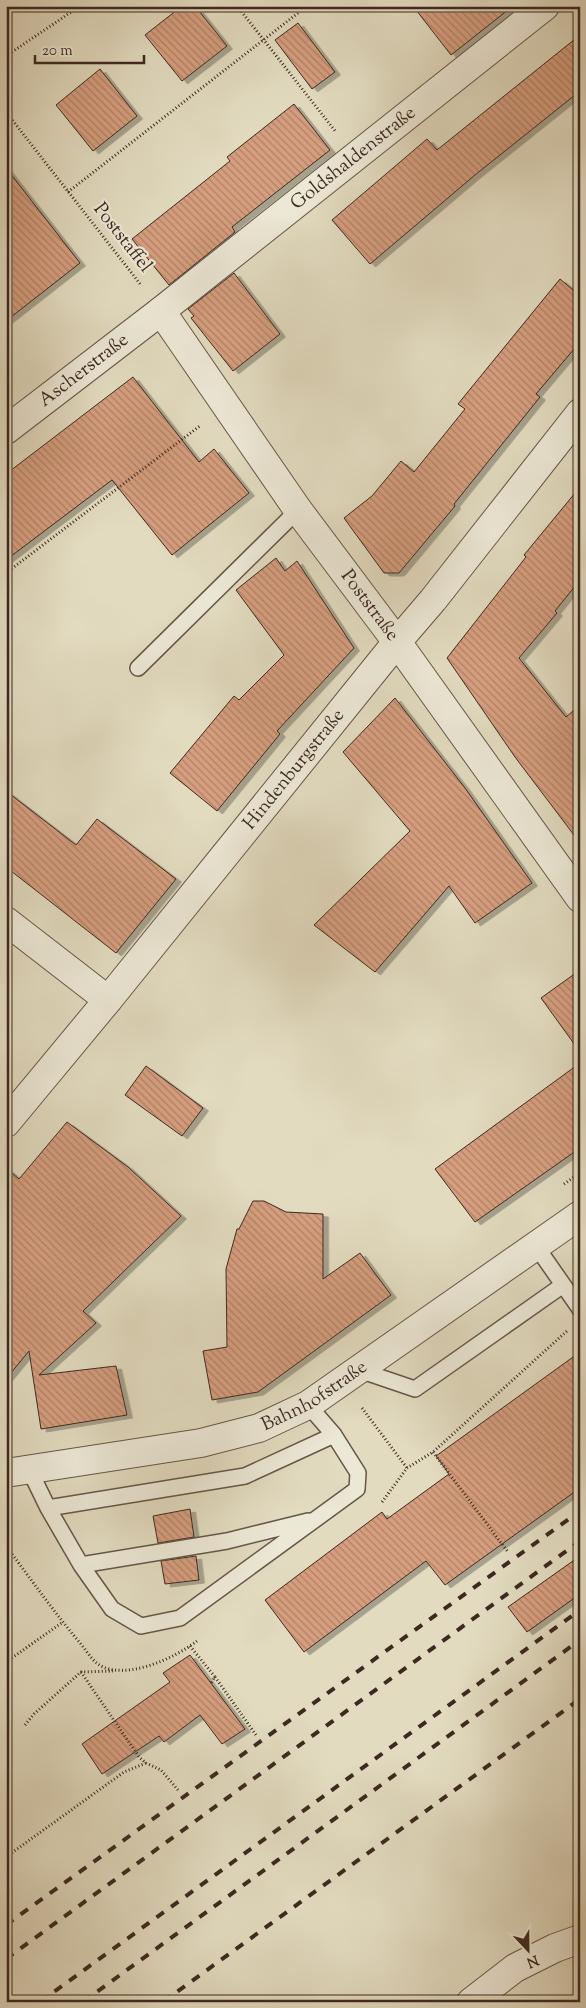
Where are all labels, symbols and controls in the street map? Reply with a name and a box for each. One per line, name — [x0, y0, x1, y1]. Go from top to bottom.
scale bar — [35, 32, 144, 64]
text: 20 m — [42, 41, 73, 62]
street label: Goldshaldenstraße — [285, 100, 422, 217]
street label: Poststaffel — [86, 197, 158, 279]
street label: Ascherstraße — [33, 327, 135, 414]
street label: Poststraße — [334, 564, 405, 647]
street label: Hindenburgstraße — [237, 703, 351, 836]
street label: Bahnhofstraße — [257, 1354, 373, 1439]
north arrow — [504, 1926, 554, 1976]
text: N — [523, 1949, 541, 1972]

